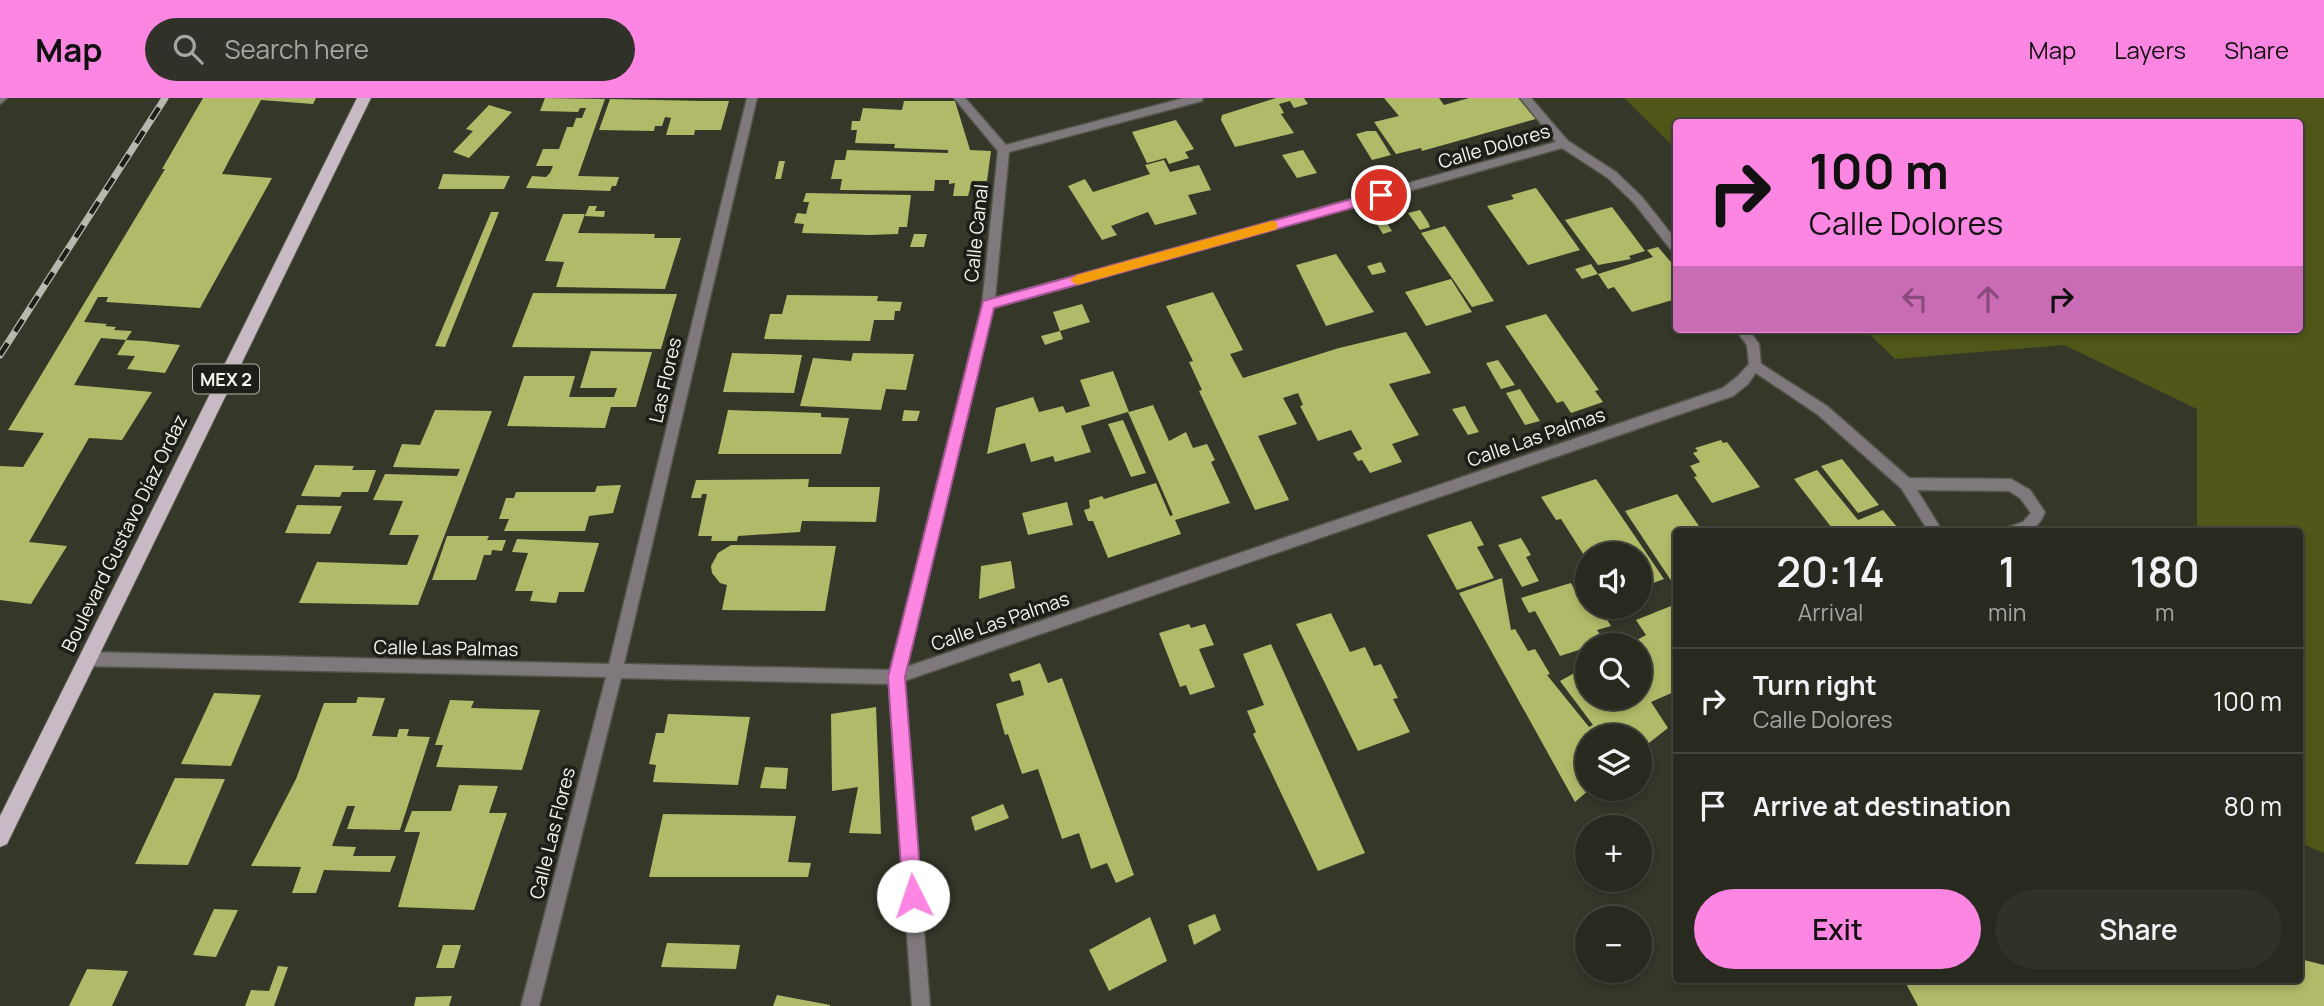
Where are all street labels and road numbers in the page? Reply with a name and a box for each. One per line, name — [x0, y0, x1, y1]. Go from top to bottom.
street label: Calle Dolores — [1435, 118, 1553, 174]
street label: Calle Canal — [958, 183, 994, 283]
street label: Las Flores — [643, 335, 687, 425]
road number: MEX 2 — [193, 365, 259, 394]
street label: Calle Las Palmas — [1463, 401, 1609, 473]
street label: Boulevard Gustavo Díaz Ordaz — [55, 410, 193, 656]
street label: Calle Las Palmas — [927, 585, 1073, 657]
street label: Calle Las Palmas — [373, 634, 519, 662]
street label: Calle Las Flores — [523, 764, 581, 902]

